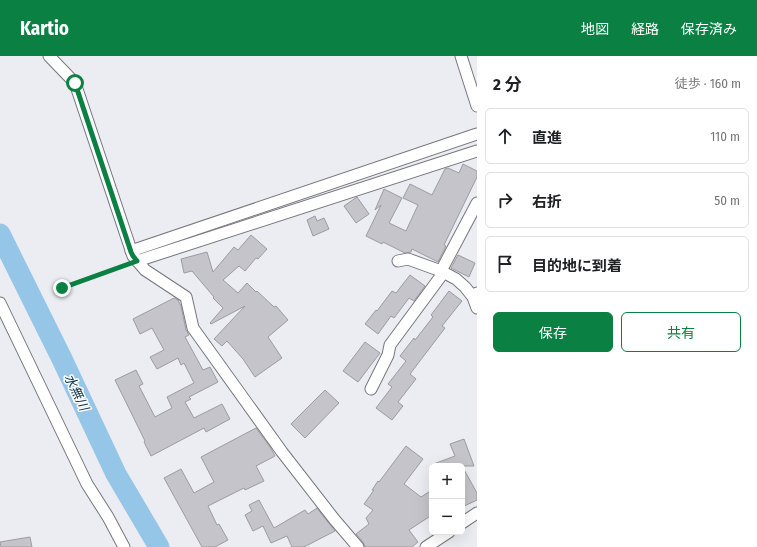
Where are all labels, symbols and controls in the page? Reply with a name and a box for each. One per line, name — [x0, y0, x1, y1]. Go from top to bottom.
text: Kartio — [20, 17, 69, 40]
text: 地図 — [581, 21, 609, 38]
text: 経路 — [631, 21, 659, 38]
text: 保存済み — [681, 21, 737, 38]
route start — [66, 74, 84, 92]
text: 2 分 — [493, 74, 521, 95]
text: 徒歩 · 160 m — [675, 76, 741, 91]
icon: ahead — [494, 125, 516, 147]
text: 直進 — [532, 129, 562, 147]
text: 110 m — [710, 129, 740, 144]
icon: right — [494, 189, 516, 211]
text: 右折 — [532, 193, 562, 211]
text: 50 m — [714, 193, 740, 208]
icon: arrive — [494, 253, 516, 275]
text: 目的地に到着 — [532, 257, 622, 275]
route end — [53, 279, 71, 297]
button: 保存 — [493, 312, 613, 352]
button: 共有 — [621, 312, 741, 352]
water label: 水無川 — [61, 371, 93, 415]
map controls — [429, 463, 465, 535]
button: + — [429, 463, 465, 499]
button: − — [429, 499, 465, 535]

